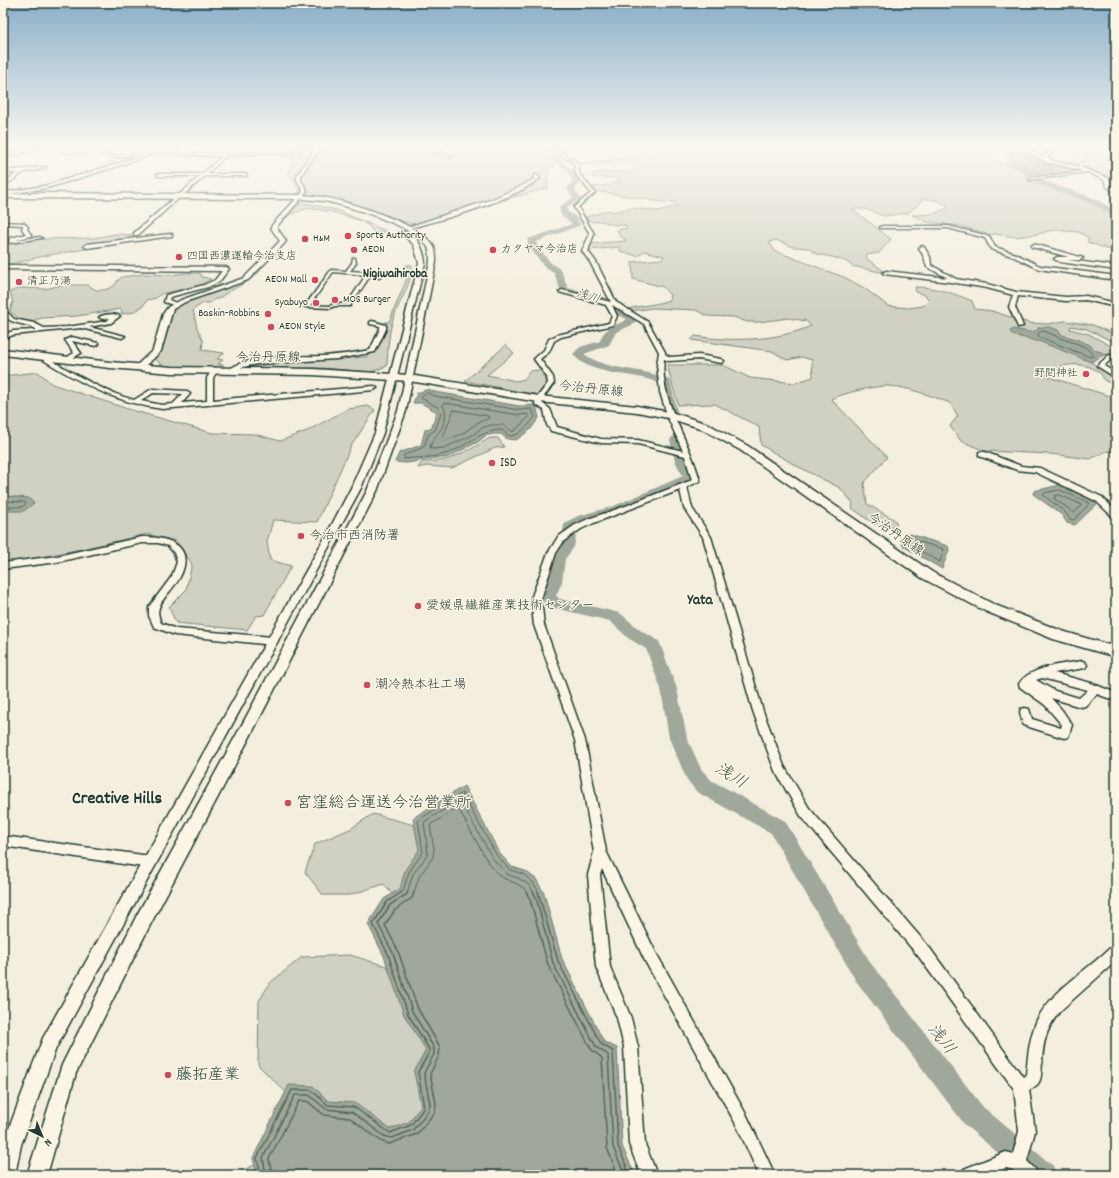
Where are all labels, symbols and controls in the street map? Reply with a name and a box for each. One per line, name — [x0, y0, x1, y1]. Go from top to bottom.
place label: Sports Authority — [356, 228, 426, 244]
place label: H&M — [313, 231, 330, 247]
marker: Sports Authority — [343, 231, 353, 241]
marker: H&M — [300, 234, 310, 244]
place label: AEON — [362, 242, 385, 258]
place label: カタヤマ今治店 — [501, 242, 578, 258]
marker: AEON — [349, 245, 359, 255]
marker: カタヤマ今治店 — [488, 245, 498, 255]
place label: 四国西濃運輸今治支店 — [187, 249, 297, 265]
marker: 四国西濃運輸今治支店 — [174, 252, 184, 262]
district label: Nigiwaihiroba — [363, 265, 428, 284]
place label: AEON Mall — [265, 272, 307, 288]
place label: 清正乃湯 — [27, 274, 71, 290]
marker: AEON Mall — [310, 275, 320, 285]
marker: 清正乃湯 — [14, 277, 24, 287]
water label: 浅川 — [574, 286, 602, 308]
place label: MOS Burger — [343, 292, 392, 308]
place label: Syabuyo — [275, 295, 308, 311]
marker: MOS Burger — [330, 295, 340, 305]
marker: Syabuyo — [311, 298, 321, 308]
place label: Baskin-Robbins — [198, 306, 260, 322]
marker: Baskin-Robbins — [263, 309, 273, 319]
place label: AEON Style — [279, 319, 325, 335]
marker: AEON Style — [266, 322, 276, 332]
street label: 今治丹原線 — [235, 349, 301, 368]
place label: 野間神社 — [1034, 366, 1078, 382]
marker: 野間神社 — [1081, 369, 1091, 379]
street label: 今治丹原線 — [558, 377, 625, 403]
place label: ISD — [500, 454, 517, 473]
marker: ISD — [487, 458, 497, 468]
street label: 今治丹原線 — [863, 509, 928, 562]
place label: 今治市西消防署 — [309, 527, 400, 546]
marker: 今治市西消防署 — [296, 531, 306, 541]
district label: Yata — [686, 590, 714, 612]
place label: 愛媛県繊維産業技術センター — [426, 597, 594, 616]
marker: 愛媛県繊維産業技術センター — [413, 601, 423, 611]
place label: 潮冷熱本社工場 — [375, 676, 466, 695]
marker: 潮冷熱本社工場 — [362, 680, 372, 690]
water label: 浅川 — [709, 758, 751, 796]
district label: Creative Hills — [72, 787, 162, 812]
place label: 宮窪総合運送今治営業所 — [296, 792, 472, 815]
marker: 宮窪総合運送今治営業所 — [283, 798, 293, 808]
water label: 浅川 — [920, 1019, 960, 1061]
place label: 藤拓産業 — [176, 1064, 240, 1087]
marker: 藤拓産業 — [163, 1070, 173, 1080]
north arrow — [22, 1116, 62, 1156]
text: N — [40, 1134, 55, 1150]

